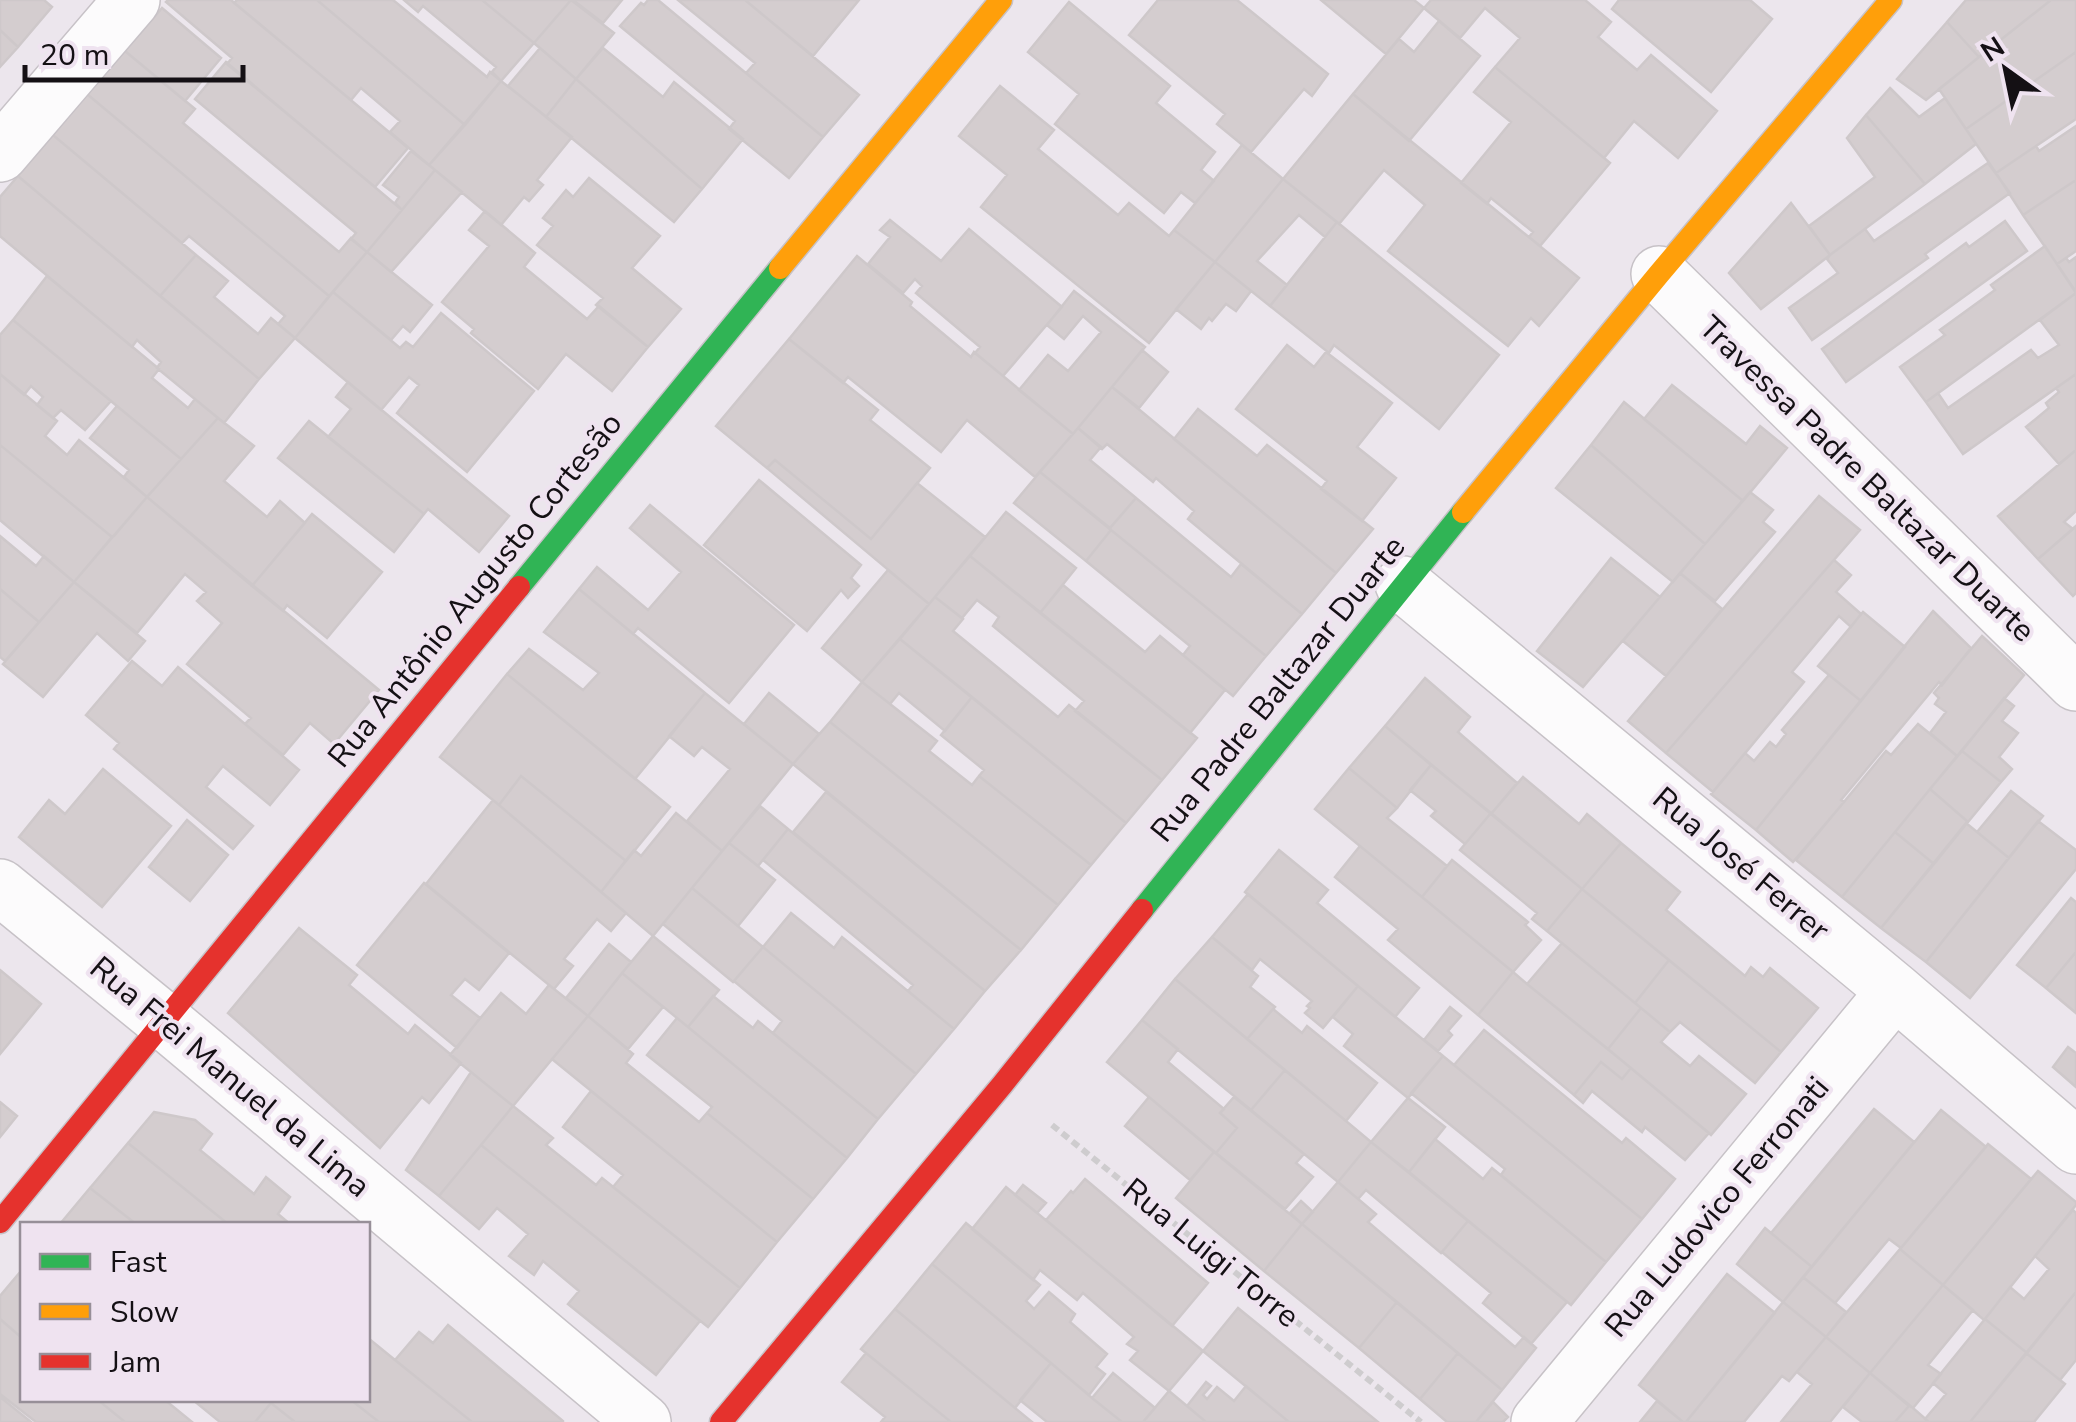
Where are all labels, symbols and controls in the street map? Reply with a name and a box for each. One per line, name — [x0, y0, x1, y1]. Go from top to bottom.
scale bar — [25, 20, 242, 82]
north arrow — [1956, 20, 2056, 120]
text: N — [1974, 28, 2012, 72]
text: 20 m — [40, 35, 109, 76]
street label: Travessa Padre Baltazar Duarte — [1689, 307, 2045, 651]
street label: Rua Antônio Augusto Cortesão — [318, 403, 632, 777]
street label: Rua Padre Baltazar Duarte — [1141, 527, 1415, 851]
street label: Rua José Ferrer — [1643, 777, 1839, 951]
street label: Rua Frei Manuel da Lima — [81, 947, 379, 1207]
street label: Rua Ludovico Ferronati — [1595, 1067, 1839, 1347]
street label: Rua Luigi Torre — [1114, 1168, 1308, 1338]
legend — [20, 1222, 370, 1402]
text: Fast — [110, 1242, 167, 1283]
text: Slow — [110, 1292, 179, 1333]
text: Jam — [109, 1342, 161, 1383]

